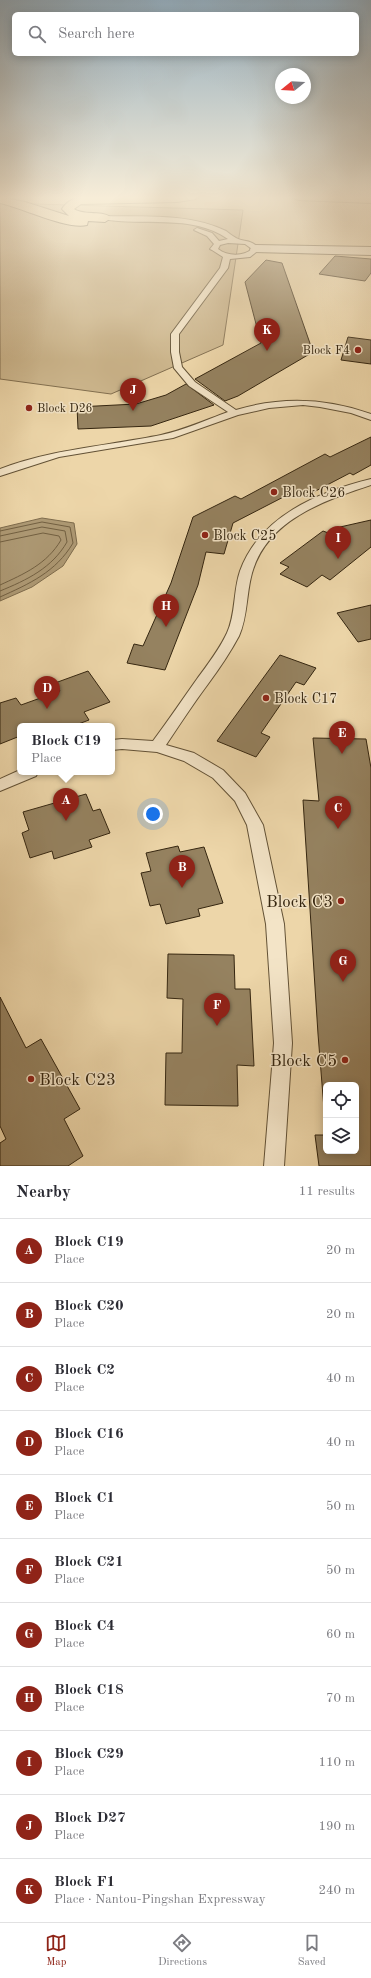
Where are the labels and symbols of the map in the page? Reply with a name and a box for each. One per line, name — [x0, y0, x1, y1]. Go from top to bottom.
north arrow — [275, 68, 311, 104]
pin: K — [254, 318, 280, 351]
place label: Block F4 — [303, 345, 350, 357]
marker: Block F4 — [353, 345, 363, 355]
pin: J — [120, 378, 146, 411]
marker: Block D26 — [24, 403, 34, 413]
place label: Block D26 — [37, 403, 93, 415]
place label: Block C26 — [282, 486, 345, 500]
marker: Block C26 — [269, 487, 279, 497]
pin: I — [325, 526, 351, 559]
place label: Block C25 — [213, 529, 276, 543]
marker: Block C25 — [200, 530, 210, 540]
pin: H — [153, 594, 179, 627]
pin: D — [34, 676, 60, 709]
place label: Block C17 — [274, 692, 337, 706]
marker: Block C17 — [261, 693, 271, 703]
pin: E — [329, 721, 355, 754]
pin: A — [53, 788, 79, 821]
pin: C — [325, 796, 351, 829]
your location — [143, 804, 163, 824]
pin: B — [169, 855, 195, 888]
place label: Block C3 — [266, 894, 333, 911]
marker: Block C3 — [336, 896, 346, 906]
pin: G — [330, 949, 356, 982]
pin: F — [204, 993, 230, 1026]
place label: Block C5 — [270, 1053, 337, 1070]
marker: Block C5 — [340, 1055, 350, 1065]
place label: Block C23 — [39, 1072, 116, 1089]
marker: Block C23 — [26, 1074, 36, 1084]

